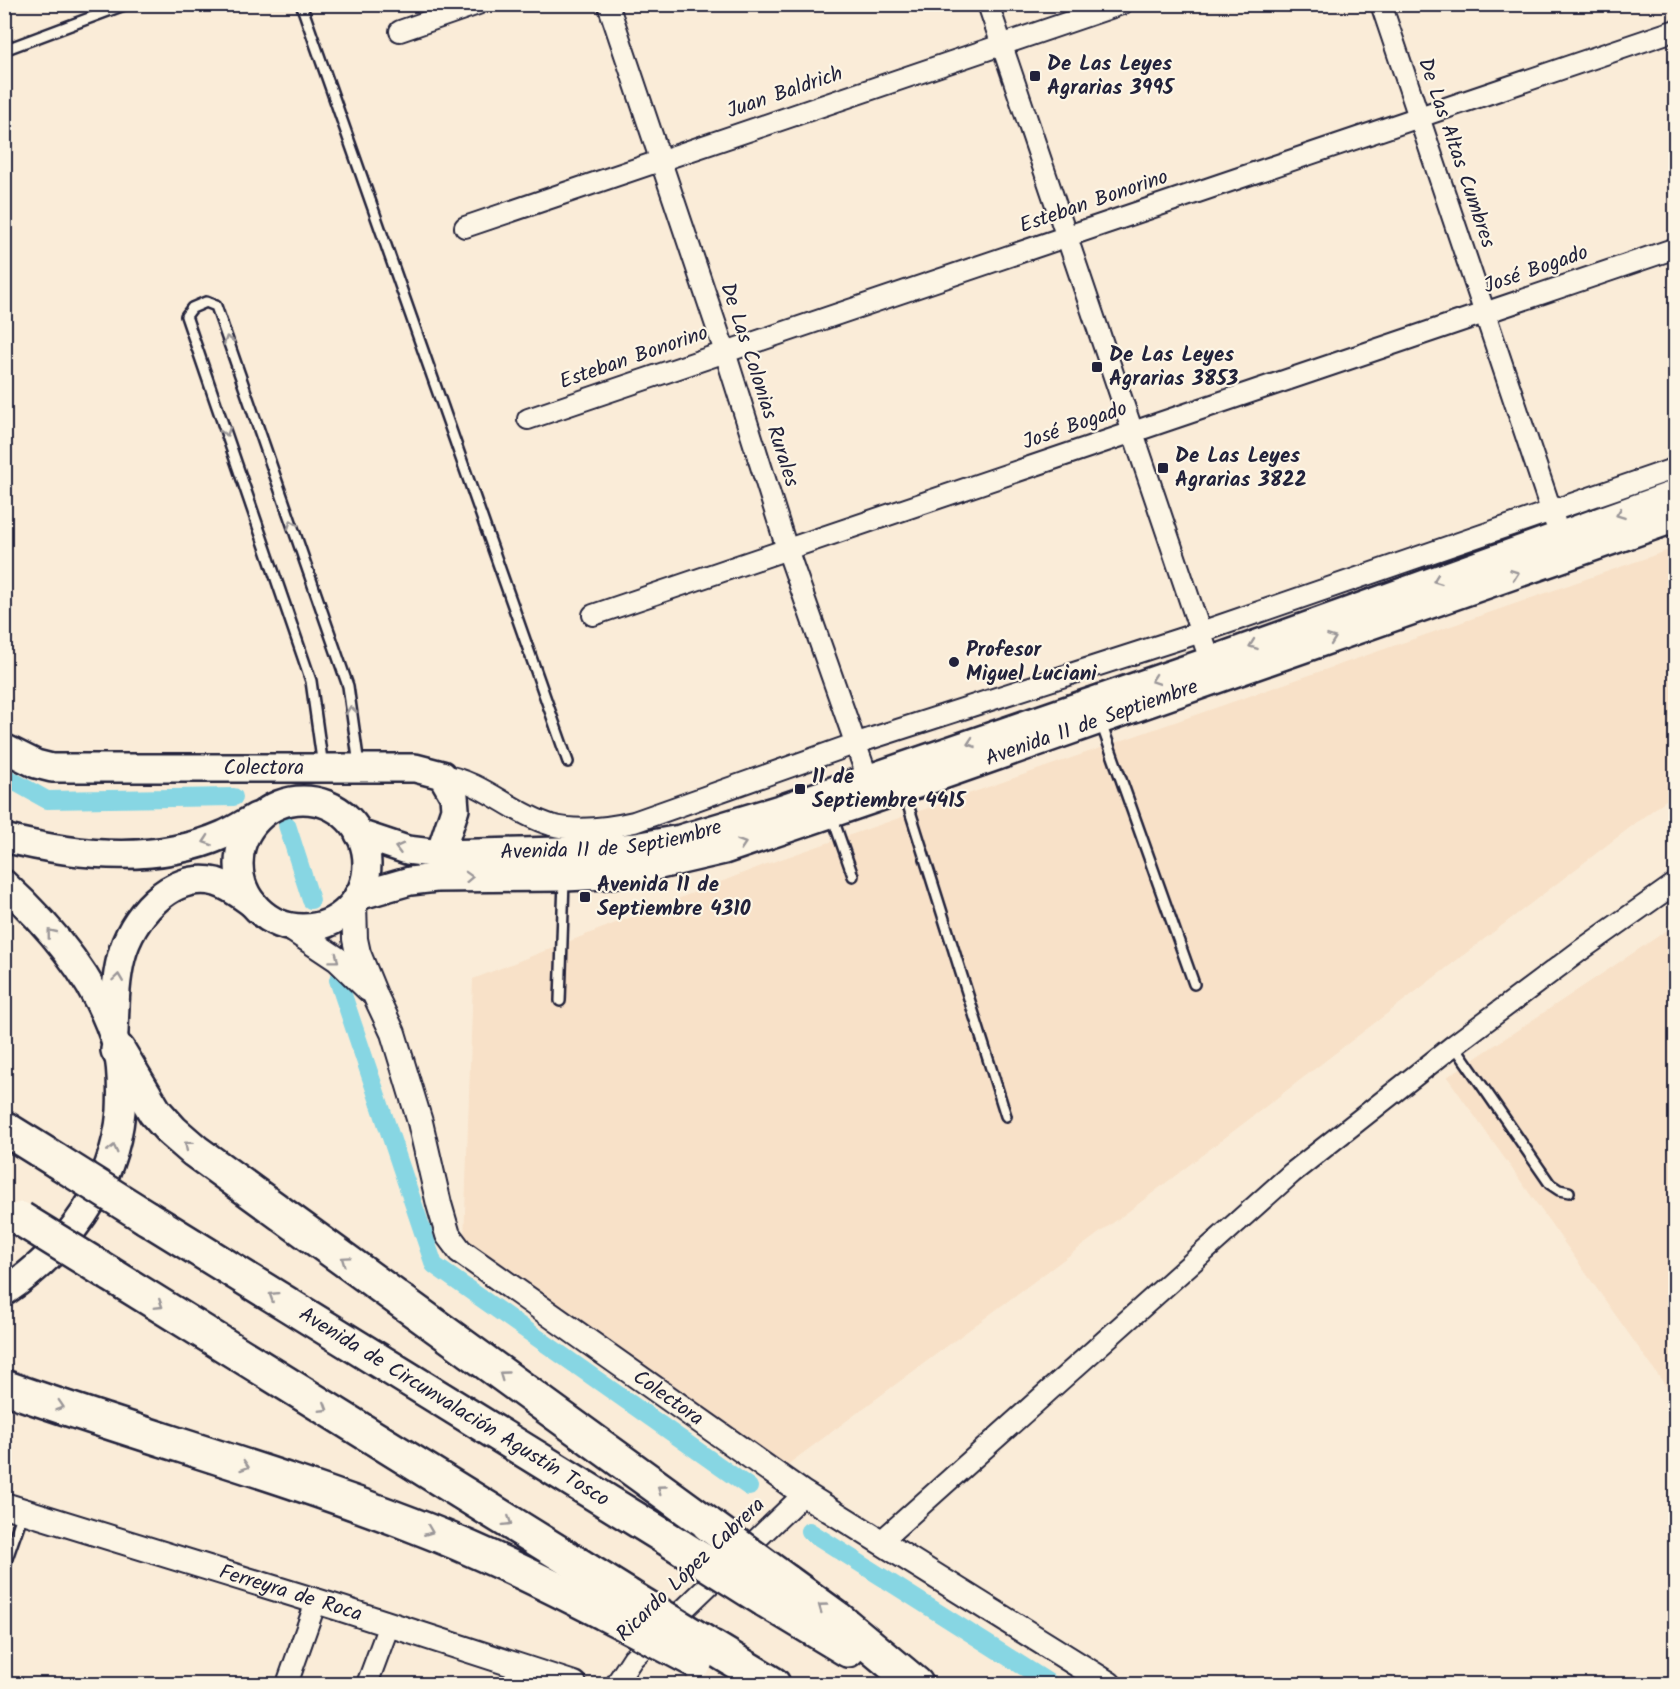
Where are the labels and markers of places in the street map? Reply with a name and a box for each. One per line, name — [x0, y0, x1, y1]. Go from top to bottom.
place label: De Las Leyes Agrarias 3995 — [1047, 48, 1176, 105]
marker: De Las Leyes Agrarias 3995 — [1028, 69, 1042, 83]
place label: De Las Leyes Agrarias 3853 — [1109, 339, 1239, 396]
marker: De Las Leyes Agrarias 3853 — [1090, 360, 1104, 374]
place label: De Las Leyes Agrarias 3822 — [1175, 440, 1307, 497]
marker: De Las Leyes Agrarias 3822 — [1156, 461, 1170, 475]
place label: Profesor Miguel Luciani — [966, 634, 1097, 691]
marker: Profesor Miguel Luciani — [947, 655, 961, 669]
place label: 11 de Septiembre 4415 — [812, 761, 968, 818]
marker: 11 de Septiembre 4415 — [793, 782, 807, 796]
place label: Avenida 11 de Septiembre 4310 — [597, 869, 751, 926]
marker: Avenida 11 de Septiembre 4310 — [578, 890, 592, 904]

